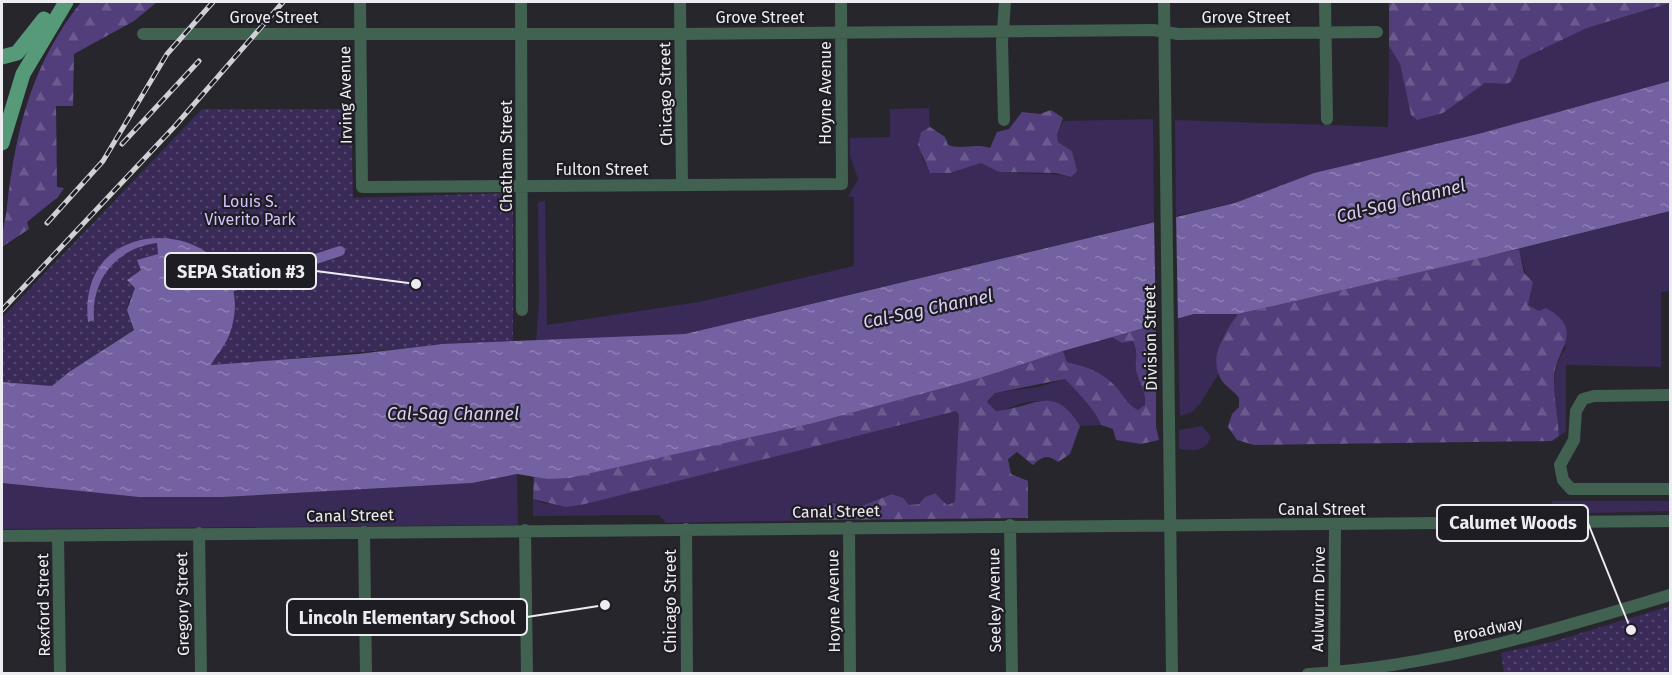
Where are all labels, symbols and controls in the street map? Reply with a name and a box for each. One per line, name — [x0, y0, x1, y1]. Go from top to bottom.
street label: Grove Street — [229, 8, 319, 27]
street label: Grove Street — [715, 8, 805, 27]
street label: Grove Street — [1201, 8, 1291, 27]
street label: Hoyne Avenue — [816, 41, 835, 145]
street label: Chicago Street — [655, 42, 676, 146]
street label: Irving Avenue — [335, 46, 356, 144]
street label: Chatham Street — [497, 100, 516, 212]
street label: Fulton Street — [555, 160, 649, 179]
water label: Cal-Sag Channel — [1334, 174, 1468, 228]
park label: Louis S. Viverito Park — [204, 192, 296, 229]
callout: SEPA Station #3 — [165, 253, 316, 289]
text: SEPA Station #3 — [177, 261, 305, 283]
water label: Cal-Sag Channel — [861, 284, 995, 334]
street label: Division Street — [1140, 285, 1161, 391]
water label: Cal-Sag Channel — [387, 403, 519, 425]
street label: Canal Street — [1278, 500, 1366, 519]
street label: Canal Street — [792, 501, 880, 522]
street label: Canal Street — [306, 505, 394, 526]
callout: Calumet Woods — [1437, 505, 1588, 541]
text: Calumet Woods — [1449, 512, 1577, 534]
street label: Aulwurm Drive — [1308, 546, 1329, 652]
street label: Seeley Avenue — [984, 548, 1005, 652]
street label: Chicago Street — [661, 549, 680, 653]
street label: Hoyne Avenue — [823, 549, 844, 653]
street label: Gregory Street — [172, 552, 193, 656]
street label: Rexford Street — [33, 553, 54, 657]
callout: Lincoln Elementary School — [287, 599, 527, 635]
text: Lincoln Elementary School — [299, 607, 516, 629]
street label: Broadway — [1452, 613, 1525, 646]

